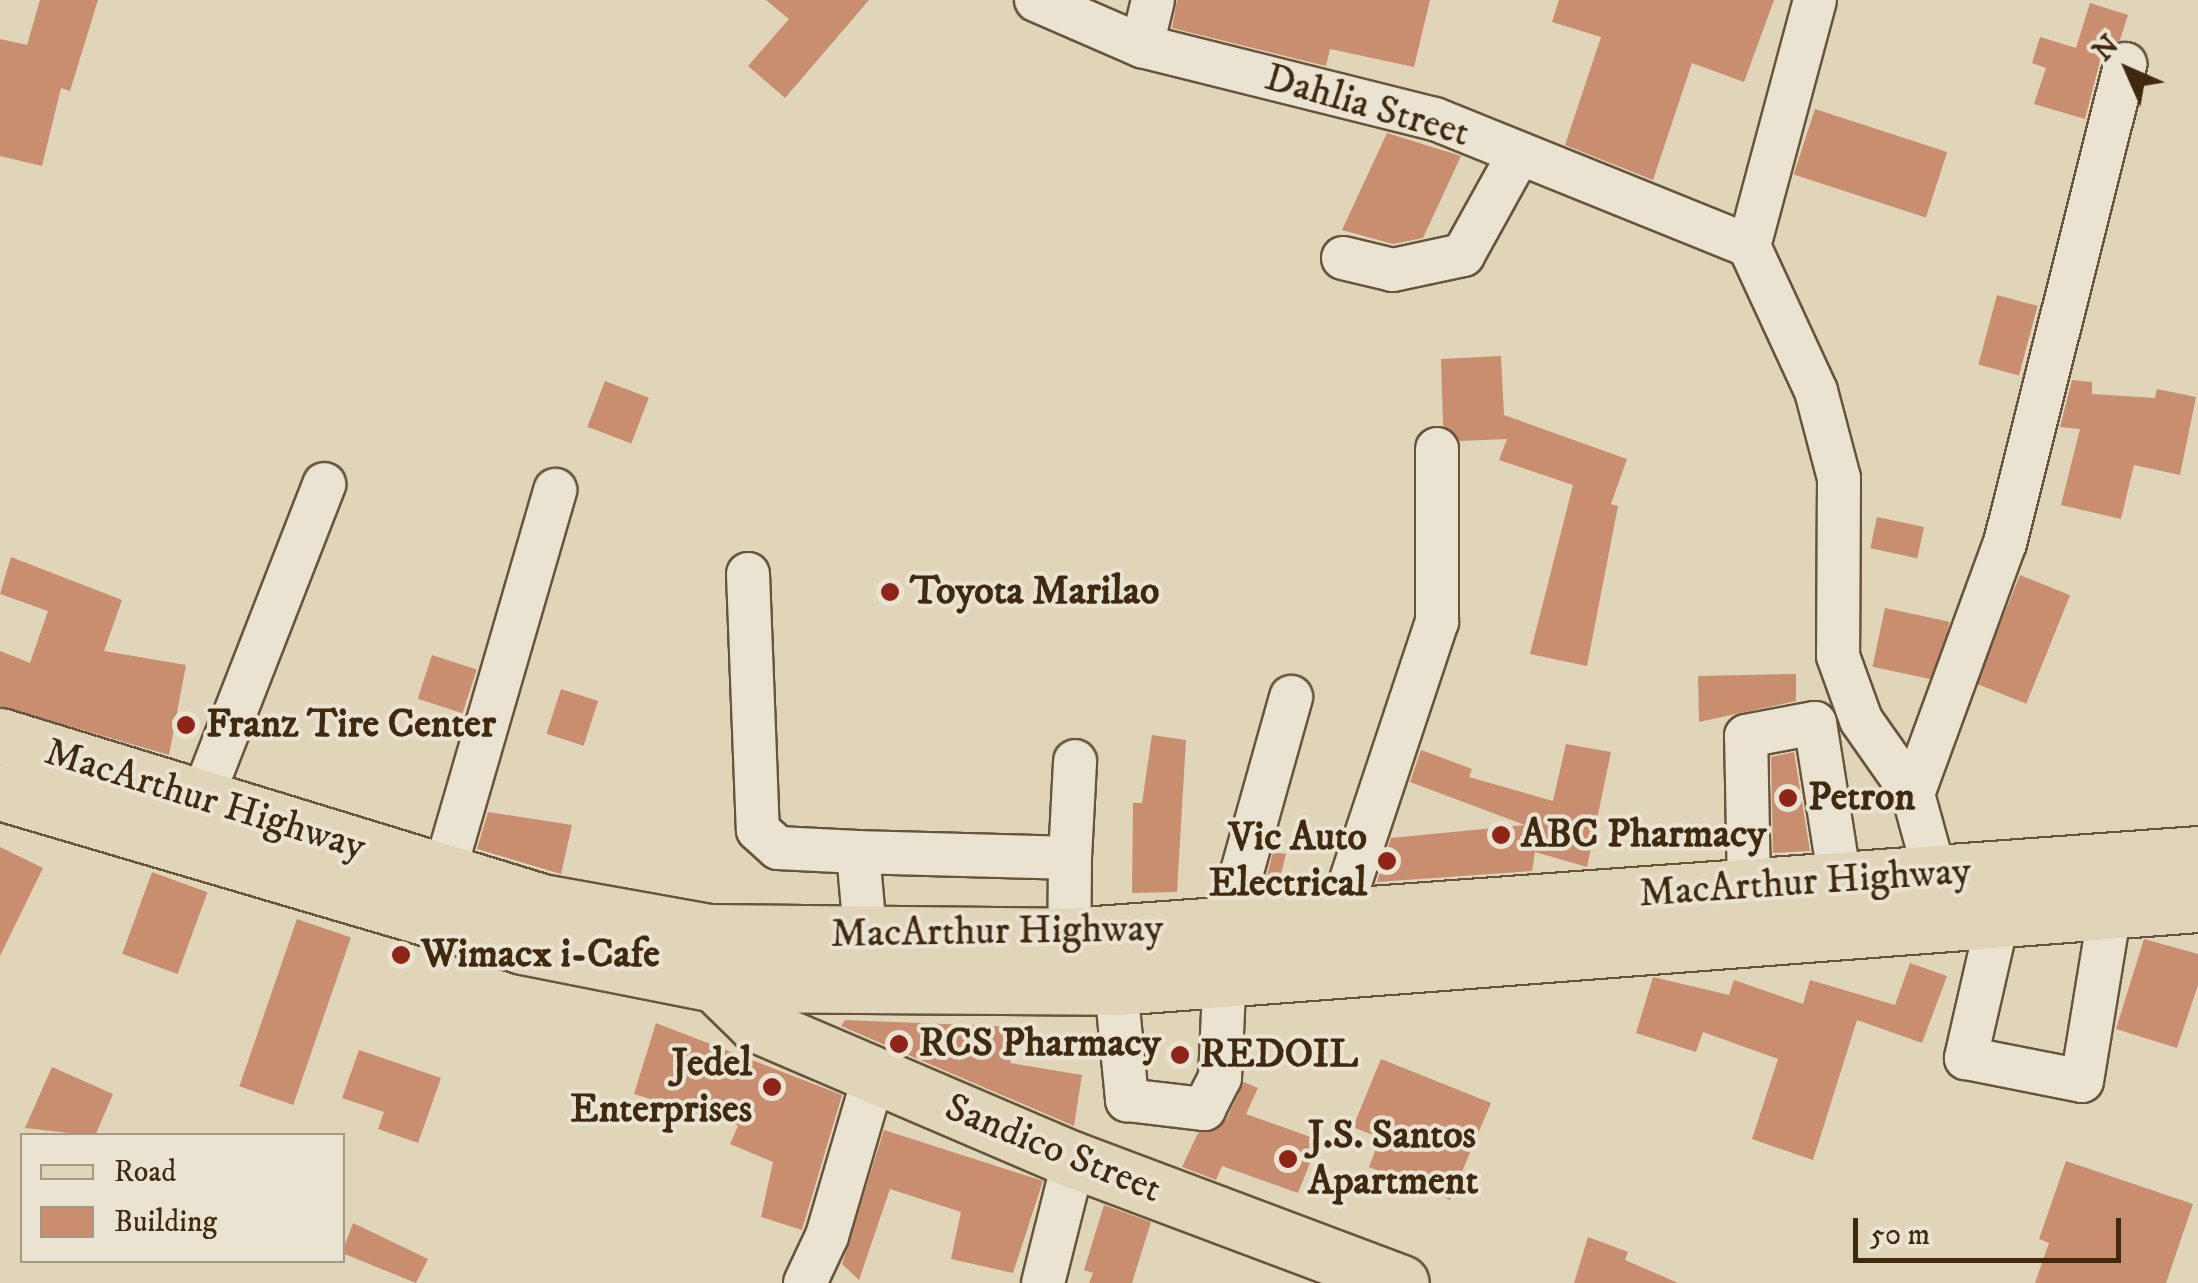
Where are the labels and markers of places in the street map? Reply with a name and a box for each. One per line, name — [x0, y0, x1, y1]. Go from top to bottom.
place label: Toyota Marilao — [910, 568, 1159, 616]
marker: Toyota Marilao — [879, 581, 901, 603]
place label: Franz Tire Center — [206, 701, 496, 749]
marker: Franz Tire Center — [175, 714, 197, 736]
place label: Petron — [1808, 774, 1915, 822]
marker: Petron — [1777, 787, 1799, 809]
place label: ABC Pharmacy — [1521, 811, 1766, 859]
place label: Vic Auto Electrical — [1209, 814, 1367, 908]
marker: ABC Pharmacy — [1490, 824, 1512, 846]
marker: Vic Auto Electrical — [1376, 850, 1398, 872]
place label: Wimacx i-Cafe — [421, 931, 660, 979]
marker: Wimacx i-Cafe — [390, 944, 412, 966]
place label: RCS Pharmacy — [919, 1020, 1161, 1068]
place label: REDOIL — [1200, 1031, 1358, 1079]
marker: RCS Pharmacy — [888, 1033, 910, 1055]
place label: Jedel Enterprises — [570, 1040, 752, 1134]
marker: REDOIL — [1169, 1044, 1191, 1066]
marker: Jedel Enterprises — [761, 1076, 783, 1098]
place label: J.S. Santos Apartment — [1308, 1112, 1478, 1206]
marker: J.S. Santos Apartment — [1277, 1148, 1299, 1170]

